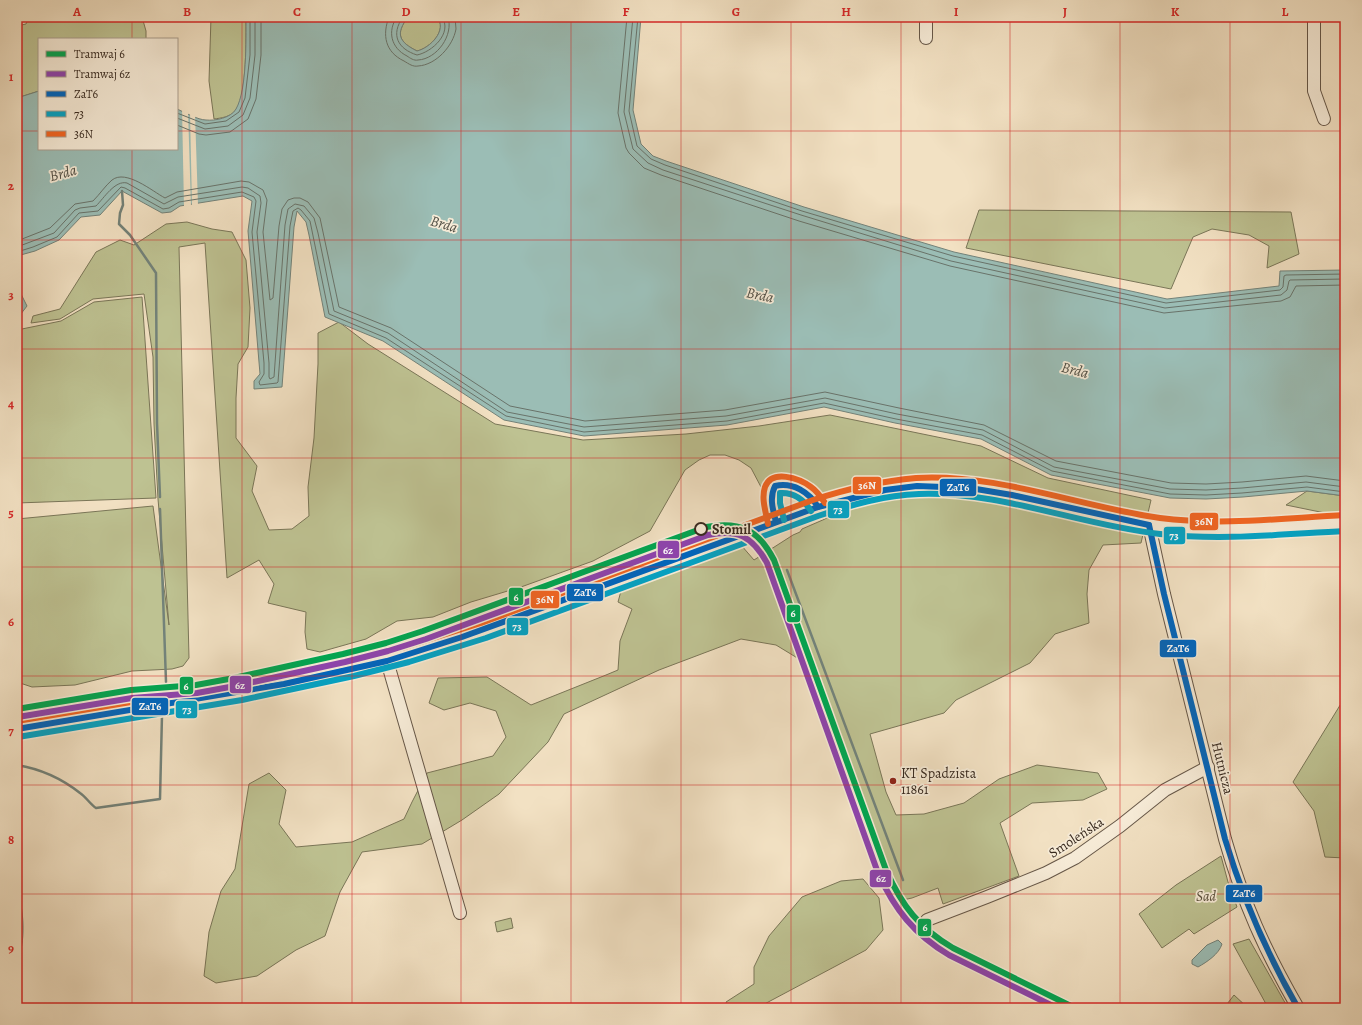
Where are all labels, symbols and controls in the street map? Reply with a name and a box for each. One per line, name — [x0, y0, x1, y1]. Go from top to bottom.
text: A — [72, 3, 82, 20]
text: B — [183, 3, 191, 20]
text: C — [293, 3, 301, 20]
text: D — [401, 3, 411, 20]
text: E — [512, 3, 520, 20]
text: F — [623, 3, 630, 20]
text: G — [732, 3, 740, 20]
text: H — [841, 3, 851, 20]
text: I — [954, 3, 959, 20]
text: J — [1063, 3, 1067, 20]
text: K — [1171, 3, 1180, 20]
text: L — [1282, 3, 1289, 20]
legend — [38, 38, 178, 150]
text: Tramwaj 6 — [74, 46, 125, 62]
text: Tramwaj 6z — [74, 66, 130, 82]
text: 1 — [9, 68, 14, 85]
text: ZaT6 — [74, 86, 98, 102]
text: 73 — [74, 106, 84, 122]
text: 36N — [74, 126, 94, 142]
water label: Brda — [47, 160, 79, 186]
text: 2 — [8, 177, 15, 194]
water label: Brda — [428, 211, 460, 237]
water label: Brda — [745, 282, 776, 308]
text: 3 — [8, 286, 14, 303]
water label: Brda — [1059, 357, 1091, 383]
text: 4 — [8, 395, 14, 412]
line badge: 36N — [852, 476, 882, 495]
text: 36N — [858, 478, 876, 493]
line badge: ZaT6 — [939, 478, 977, 497]
text: ZaT6 — [947, 480, 969, 495]
line badge: 73 — [827, 500, 850, 519]
text: 73 — [833, 502, 843, 517]
text: 5 — [8, 504, 14, 521]
line badge: 36N — [1189, 512, 1219, 531]
text: 36N — [1195, 514, 1213, 529]
place label: Stomil — [712, 520, 751, 539]
marker: Stomil — [694, 522, 708, 536]
line badge: 73 — [1163, 526, 1186, 545]
text: 73 — [1169, 528, 1179, 543]
line badge: 6z — [657, 540, 680, 559]
text: 6z — [663, 543, 673, 558]
line badge: ZaT6 — [566, 583, 604, 602]
text: ZaT6 — [574, 585, 596, 600]
line badge: 6 — [508, 587, 524, 606]
text: 6 — [513, 590, 519, 605]
line badge: 36N — [530, 590, 560, 609]
text: 36N — [536, 592, 554, 607]
line badge: 6 — [786, 604, 801, 623]
text: 6 — [790, 606, 796, 621]
text: 6 — [8, 613, 14, 630]
line badge: 73 — [506, 617, 529, 636]
text: 73 — [512, 619, 522, 634]
line badge: ZaT6 — [1159, 639, 1197, 658]
text: ZaT6 — [1167, 641, 1189, 656]
line badge: 6z — [229, 675, 252, 694]
line badge: 6 — [179, 676, 194, 695]
text: 6z — [235, 678, 245, 693]
text: 6 — [183, 679, 189, 694]
line badge: ZaT6 — [131, 697, 169, 716]
text: ZaT6 — [139, 699, 161, 714]
line badge: 73 — [175, 700, 198, 719]
text: 73 — [182, 702, 192, 717]
text: 7 — [8, 722, 14, 739]
street label: Hutnicza — [1207, 740, 1238, 797]
place label: KT Spadzista 11861 — [901, 764, 977, 799]
marker: KT Spadzista 11861 — [888, 776, 898, 786]
street label: Smoleńska — [1045, 812, 1108, 862]
text: 8 — [8, 831, 14, 848]
line badge: 6z — [869, 869, 892, 888]
text: 6z — [876, 871, 886, 886]
line badge: ZaT6 — [1225, 884, 1263, 903]
text: ZaT6 — [1233, 886, 1255, 901]
park label: Sad — [1196, 887, 1216, 906]
line badge: 6 — [917, 918, 932, 937]
text: 6 — [922, 920, 928, 935]
text: 9 — [8, 940, 14, 957]

